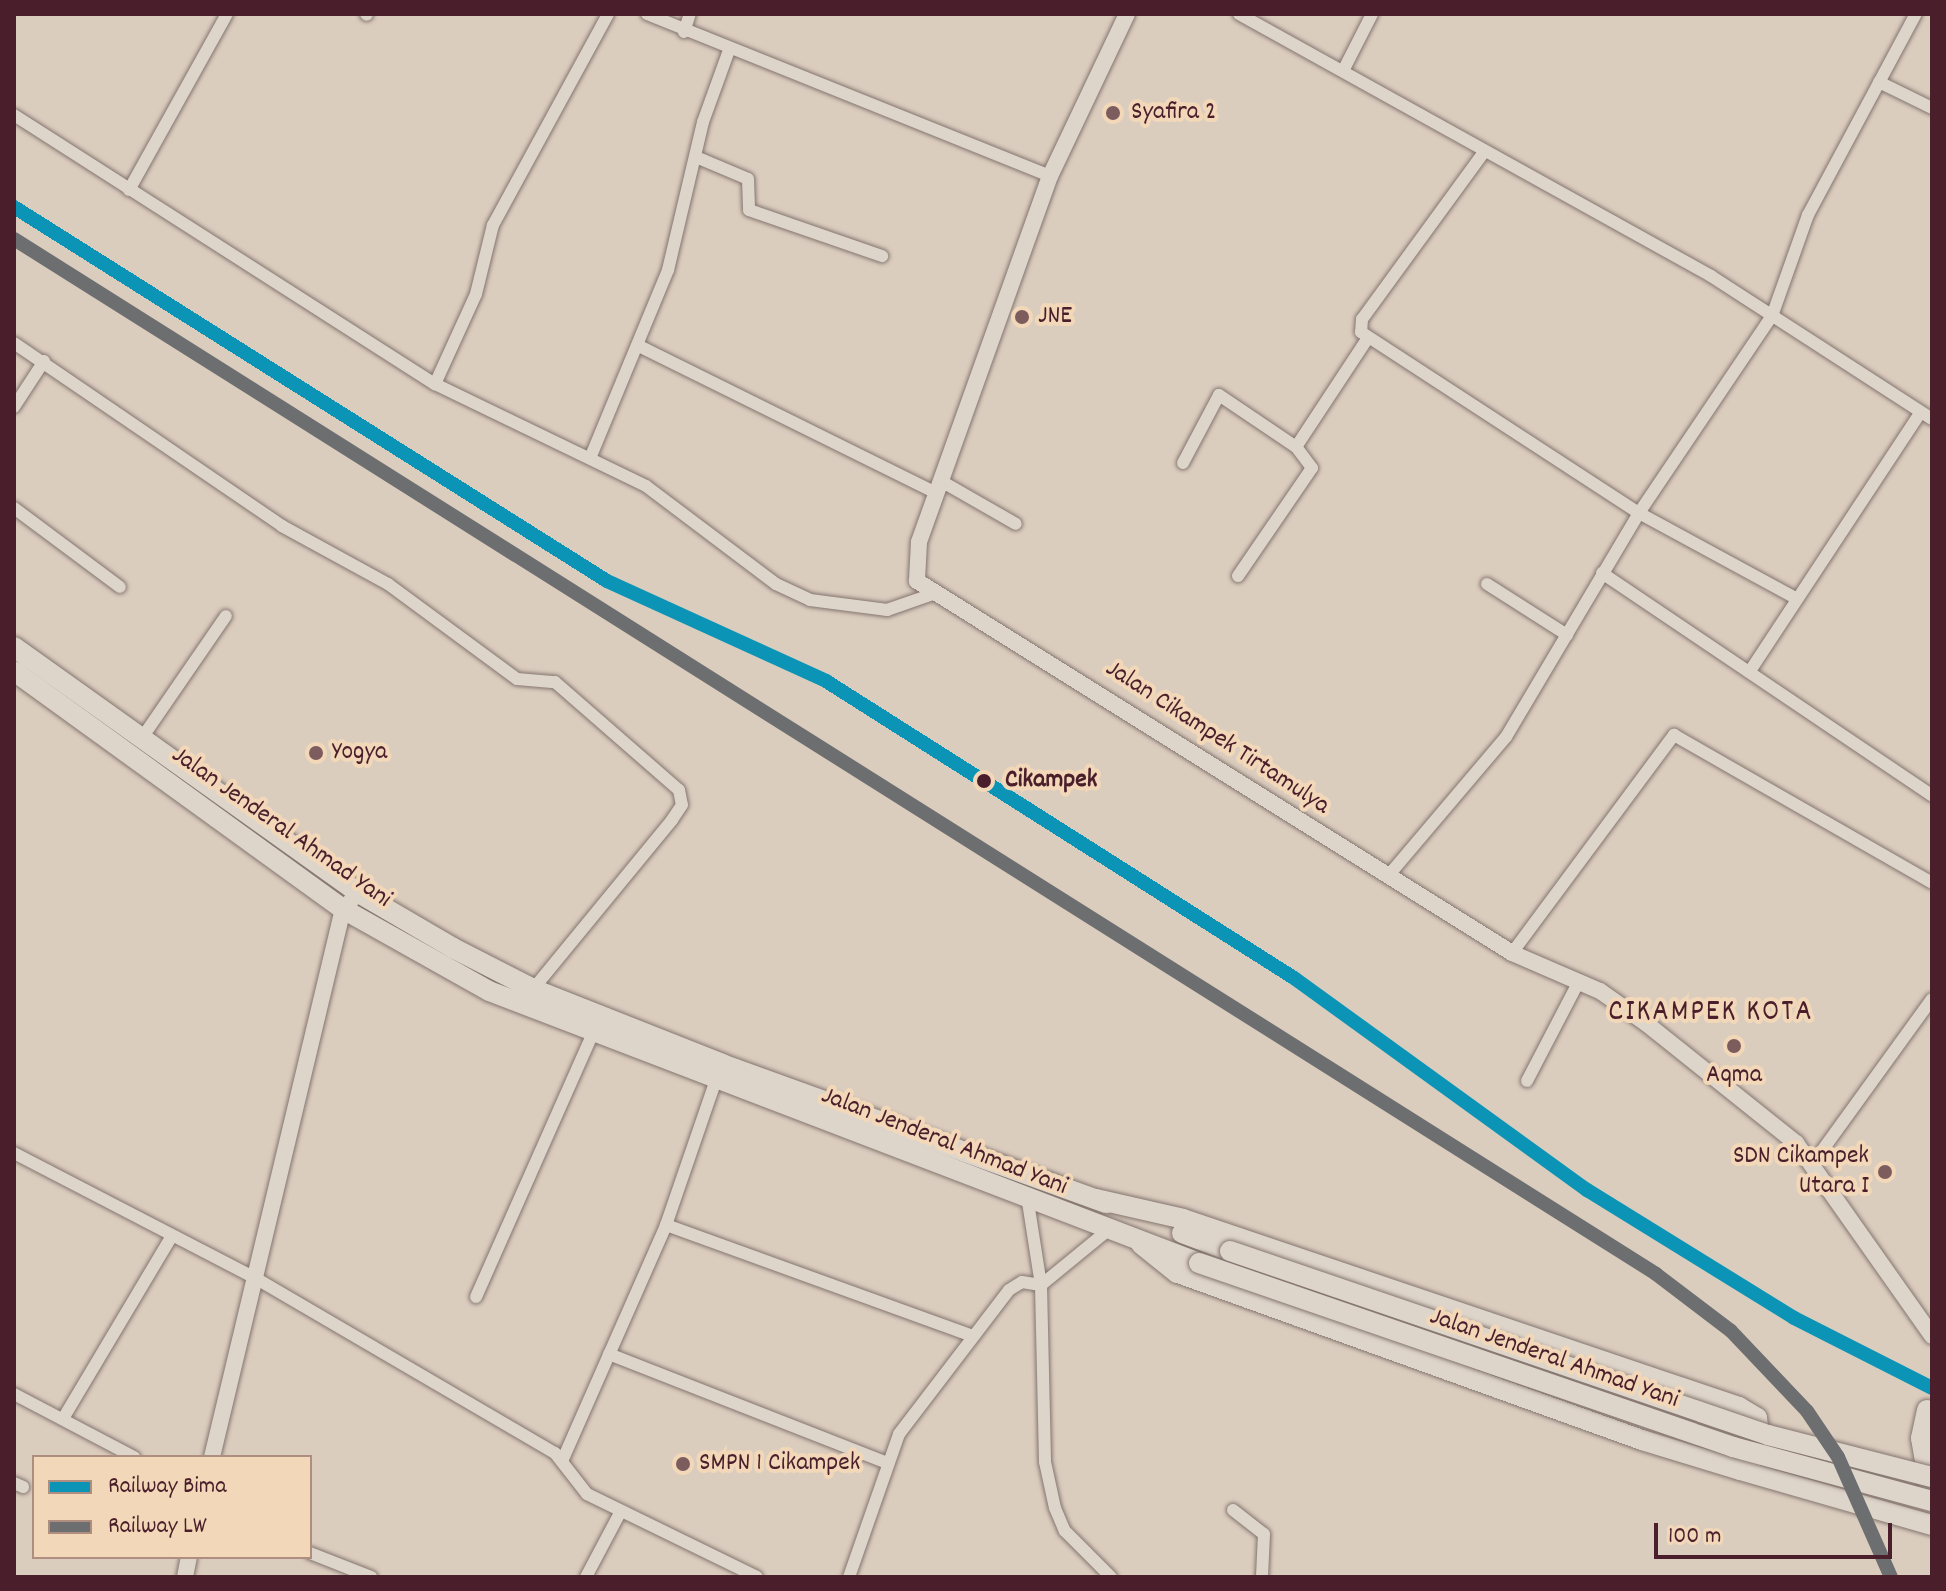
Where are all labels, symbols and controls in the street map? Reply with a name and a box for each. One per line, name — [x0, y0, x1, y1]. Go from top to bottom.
place label: Syafira 2 — [1131, 97, 1216, 129]
marker: Syafira 2 — [1102, 102, 1124, 124]
place label: JNE — [1038, 301, 1072, 333]
marker: JNE — [1013, 308, 1031, 326]
street label: Jalan Cikampek Tirtamulya — [1099, 654, 1335, 822]
place label: Yogya — [332, 737, 387, 769]
street label: Jalan Jenderal Ahmad Yani — [165, 740, 397, 916]
marker: Yogya — [307, 744, 325, 762]
place label: Cikampek — [1005, 765, 1097, 797]
marker: Cikampek — [970, 767, 998, 795]
district label: CIKAMPEK KOTA — [1608, 996, 1814, 1032]
marker: Aqma — [1723, 1035, 1745, 1057]
place label: Aqma — [1706, 1060, 1762, 1092]
street label: Jalan Jenderal Ahmad Yani — [816, 1081, 1072, 1203]
place label: SDN Cikampek Utara I — [1733, 1141, 1869, 1202]
marker: SDN Cikampek Utara I — [1876, 1163, 1894, 1181]
street label: Jalan Jenderal Ahmad Yani — [1425, 1302, 1683, 1416]
place label: SMPN 1 Cikampek — [699, 1448, 860, 1480]
legend — [32, 1455, 312, 1559]
marker: SMPN 1 Cikampek — [674, 1455, 692, 1473]
text: Railway Bima — [108, 1470, 227, 1504]
scale bar — [1658, 1507, 1896, 1557]
text: Railway LW — [108, 1510, 207, 1544]
text: 100 m — [1668, 1520, 1721, 1554]

